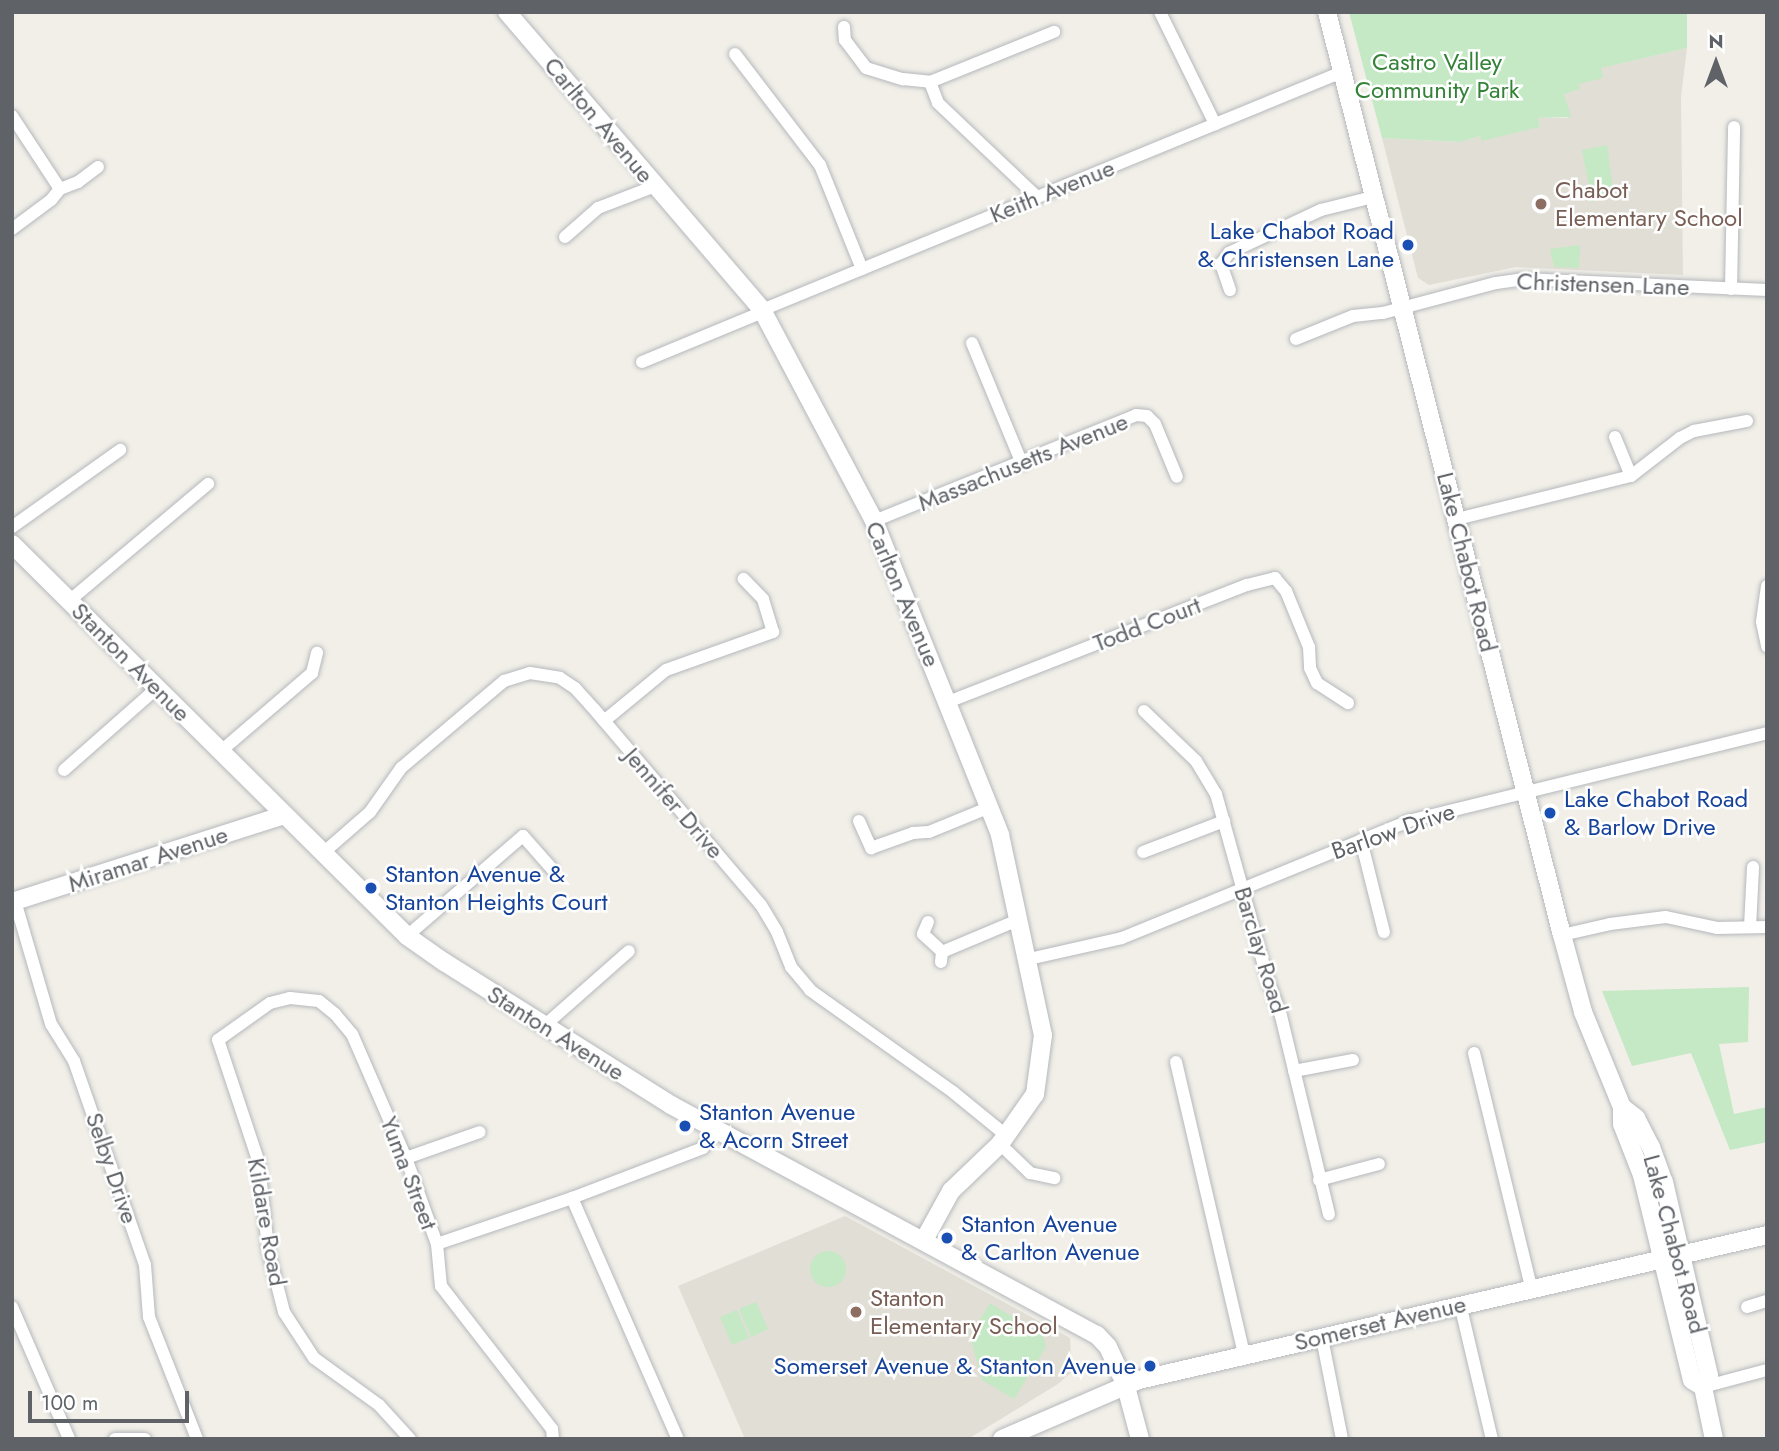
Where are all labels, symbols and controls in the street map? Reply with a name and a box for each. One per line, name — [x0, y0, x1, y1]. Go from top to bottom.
north arrow — [1681, 28, 1751, 98]
text: N — [1708, 28, 1724, 55]
park label: Castro Valley Community Park — [1355, 48, 1519, 104]
street label: Carlton Avenue — [538, 51, 660, 189]
street label: Keith Avenue — [986, 153, 1118, 229]
place label: Chabot Elementary School — [1555, 176, 1743, 232]
marker: Chabot Elementary School — [1533, 196, 1549, 212]
place label: Lake Chabot Road & Christensen Lane — [1198, 217, 1394, 273]
marker: Lake Chabot Road & Christensen Lane — [1400, 237, 1416, 253]
street label: Christensen Lane — [1516, 267, 1690, 301]
street label: Massachusetts Avenue — [914, 407, 1132, 517]
street label: Lake Chabot Road — [1431, 469, 1503, 655]
street label: Carlton Avenue — [859, 517, 947, 671]
street label: Todd Court — [1089, 590, 1205, 658]
street label: Stanton Avenue — [65, 596, 197, 728]
street label: Jennifer Drive — [618, 742, 730, 864]
place label: Lake Chabot Road & Barlow Drive — [1564, 785, 1748, 841]
street label: Barlow Drive — [1328, 796, 1458, 866]
marker: Lake Chabot Road & Barlow Drive — [1542, 805, 1558, 821]
street label: Miramar Avenue — [65, 820, 231, 898]
place label: Stanton Avenue & Stanton Heights Court — [385, 860, 608, 916]
marker: Stanton Avenue & Stanton Heights Court — [363, 880, 379, 896]
street label: Barclay Road — [1228, 883, 1294, 1017]
street label: Stanton Avenue — [482, 979, 630, 1087]
place label: Stanton Avenue & Acorn Street — [699, 1098, 855, 1154]
street label: Selby Drive — [80, 1109, 144, 1227]
street label: Yuma Street — [374, 1112, 444, 1234]
marker: Stanton Avenue & Acorn Street — [677, 1118, 693, 1134]
street label: Lake Chabot Road — [1637, 1151, 1713, 1337]
street label: Kildare Road — [242, 1156, 292, 1288]
place label: Stanton Avenue & Carlton Avenue — [961, 1210, 1140, 1266]
marker: Stanton Avenue & Carlton Avenue — [939, 1230, 955, 1246]
place label: Stanton Elementary School — [870, 1284, 1058, 1340]
street label: Somerset Avenue — [1291, 1289, 1469, 1357]
marker: Stanton Elementary School — [848, 1304, 864, 1320]
place label: Somerset Avenue & Stanton Avenue — [774, 1352, 1136, 1380]
marker: Somerset Avenue & Stanton Avenue — [1142, 1358, 1158, 1374]
scale bar — [32, 1378, 192, 1422]
text: 100 m — [41, 1388, 98, 1418]

